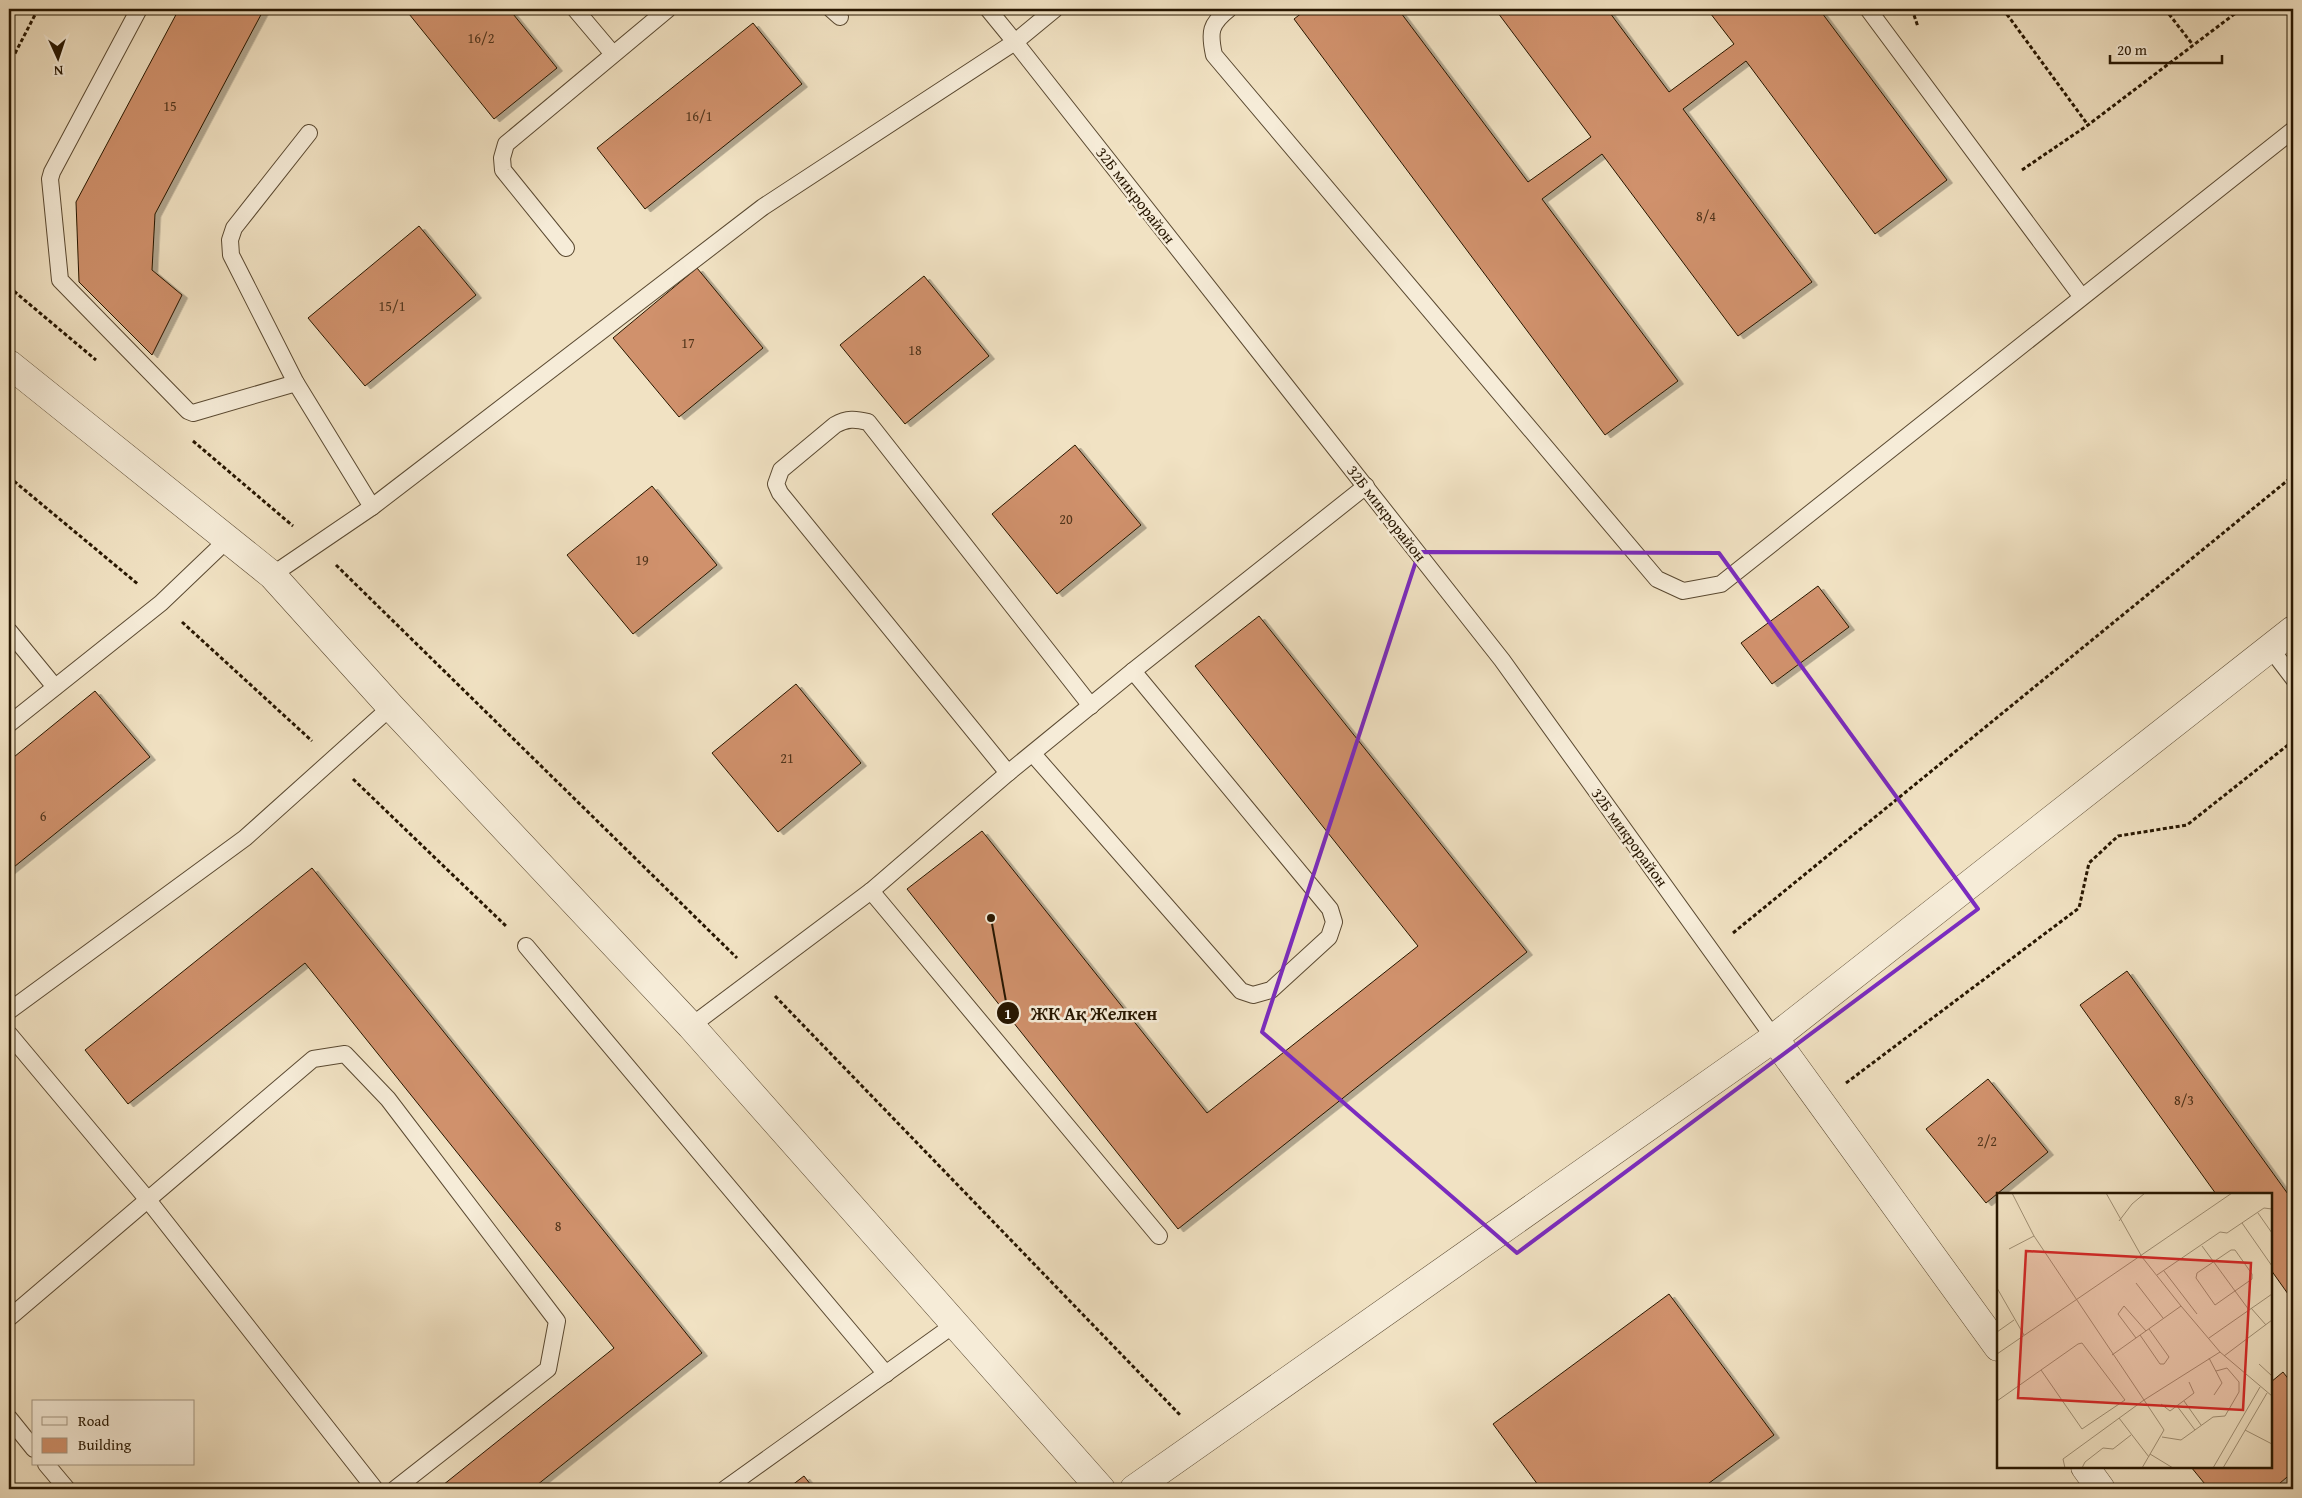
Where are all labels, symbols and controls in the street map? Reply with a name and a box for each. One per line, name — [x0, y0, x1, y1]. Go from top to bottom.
house number: 16/2 — [468, 28, 494, 48]
north arrow — [32, 32, 82, 82]
scale bar — [2110, 32, 2222, 64]
text: 20 m — [2117, 39, 2148, 60]
text: N — [53, 61, 64, 81]
house number: 15 — [163, 96, 177, 116]
house number: 16/1 — [686, 106, 712, 126]
street label: 32Б микрорайон — [1090, 141, 1182, 249]
house number: 8/4 — [1696, 206, 1716, 226]
house number: 15/1 — [379, 296, 405, 316]
house number: 17 — [681, 333, 695, 353]
house number: 18 — [908, 340, 922, 360]
street label: 32Б микрорайон — [1341, 459, 1433, 567]
house number: 20 — [1059, 509, 1073, 529]
house number: 19 — [635, 550, 649, 570]
house number: 21 — [780, 748, 794, 768]
street label: 32Б микрорайон — [1586, 782, 1674, 892]
house number: 6 — [40, 806, 47, 826]
callout: ЖК Ақ Желкен — [995, 997, 1167, 1030]
text: ЖК Ақ Желкен — [1030, 1000, 1157, 1027]
text: 1 — [1004, 1003, 1012, 1024]
house number: 8/3 — [2174, 1090, 2194, 1110]
house number: 2/2 — [1977, 1131, 1997, 1151]
inset map — [1997, 1193, 2272, 1468]
house number: 8 — [555, 1216, 562, 1236]
legend — [32, 1400, 195, 1466]
text: Road — [78, 1410, 109, 1431]
text: Building — [78, 1434, 132, 1455]

